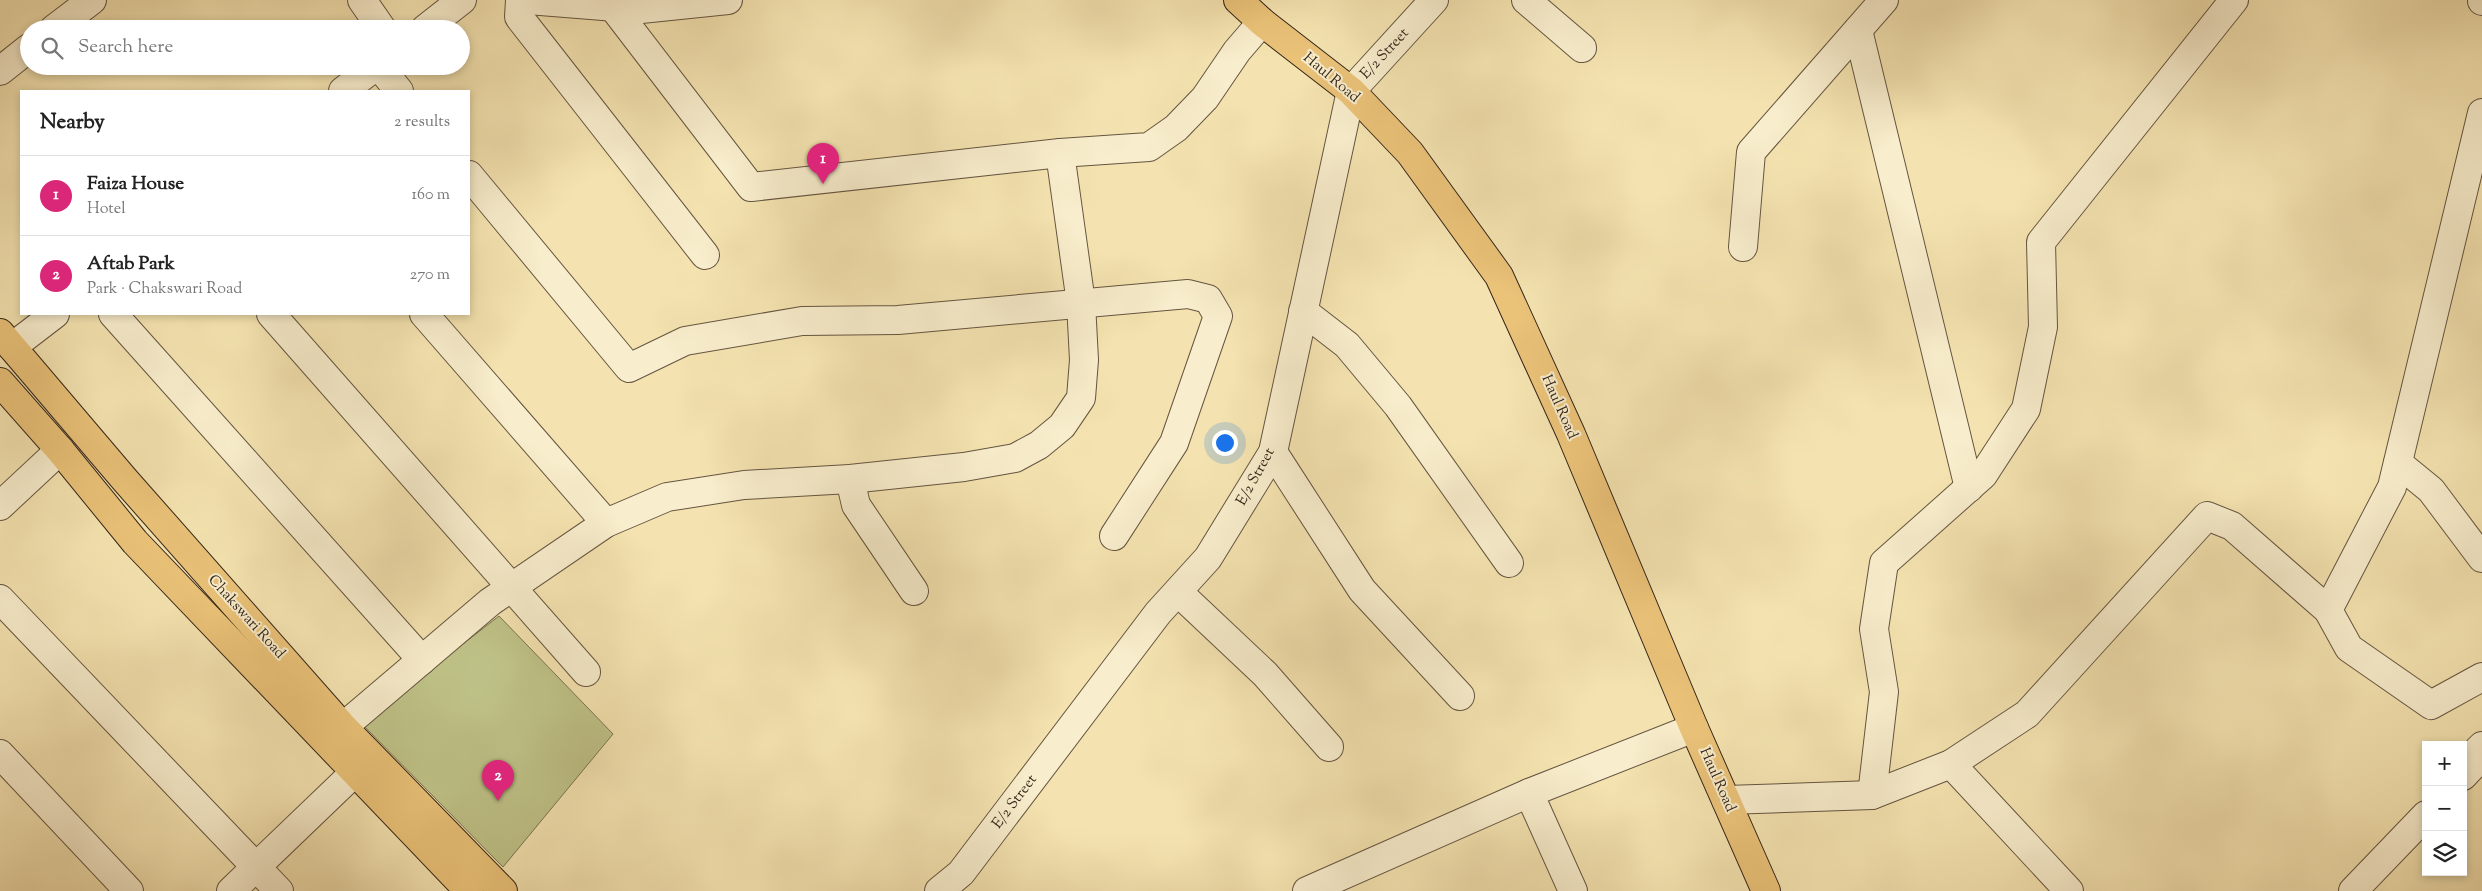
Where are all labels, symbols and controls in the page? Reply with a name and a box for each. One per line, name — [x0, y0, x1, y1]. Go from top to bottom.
search box — [20, 20, 470, 75]
street label: E/2 Street — [1356, 24, 1414, 84]
icon: search — [38, 34, 66, 62]
text: Search here — [78, 34, 173, 61]
street label: Haul Road — [1298, 48, 1364, 108]
text: Nearby — [40, 108, 105, 138]
text: 2 results — [394, 111, 450, 134]
pin: 1 — [807, 143, 839, 184]
text: Faiza House — [87, 171, 184, 198]
text: 1 — [53, 184, 59, 207]
text: 160 m — [412, 184, 450, 207]
text: Hotel — [87, 198, 126, 221]
text: Aftab Park — [87, 251, 175, 278]
text: 2 — [52, 264, 60, 287]
text: 270 m — [410, 264, 450, 287]
text: Park · Chakswari Road — [87, 278, 242, 301]
street label: Haul Road — [1536, 372, 1583, 443]
your location — [1212, 430, 1238, 456]
street label: E/2 Street — [1232, 444, 1280, 510]
street label: Chakswari Road — [203, 570, 290, 664]
map controls — [2422, 741, 2467, 876]
button: + — [2422, 741, 2467, 786]
street label: Haul Road — [1694, 745, 1741, 816]
pin: 2 — [482, 760, 514, 801]
street label: E/2 Street — [988, 770, 1042, 834]
button: − — [2422, 786, 2467, 831]
button: layers — [2422, 831, 2467, 876]

